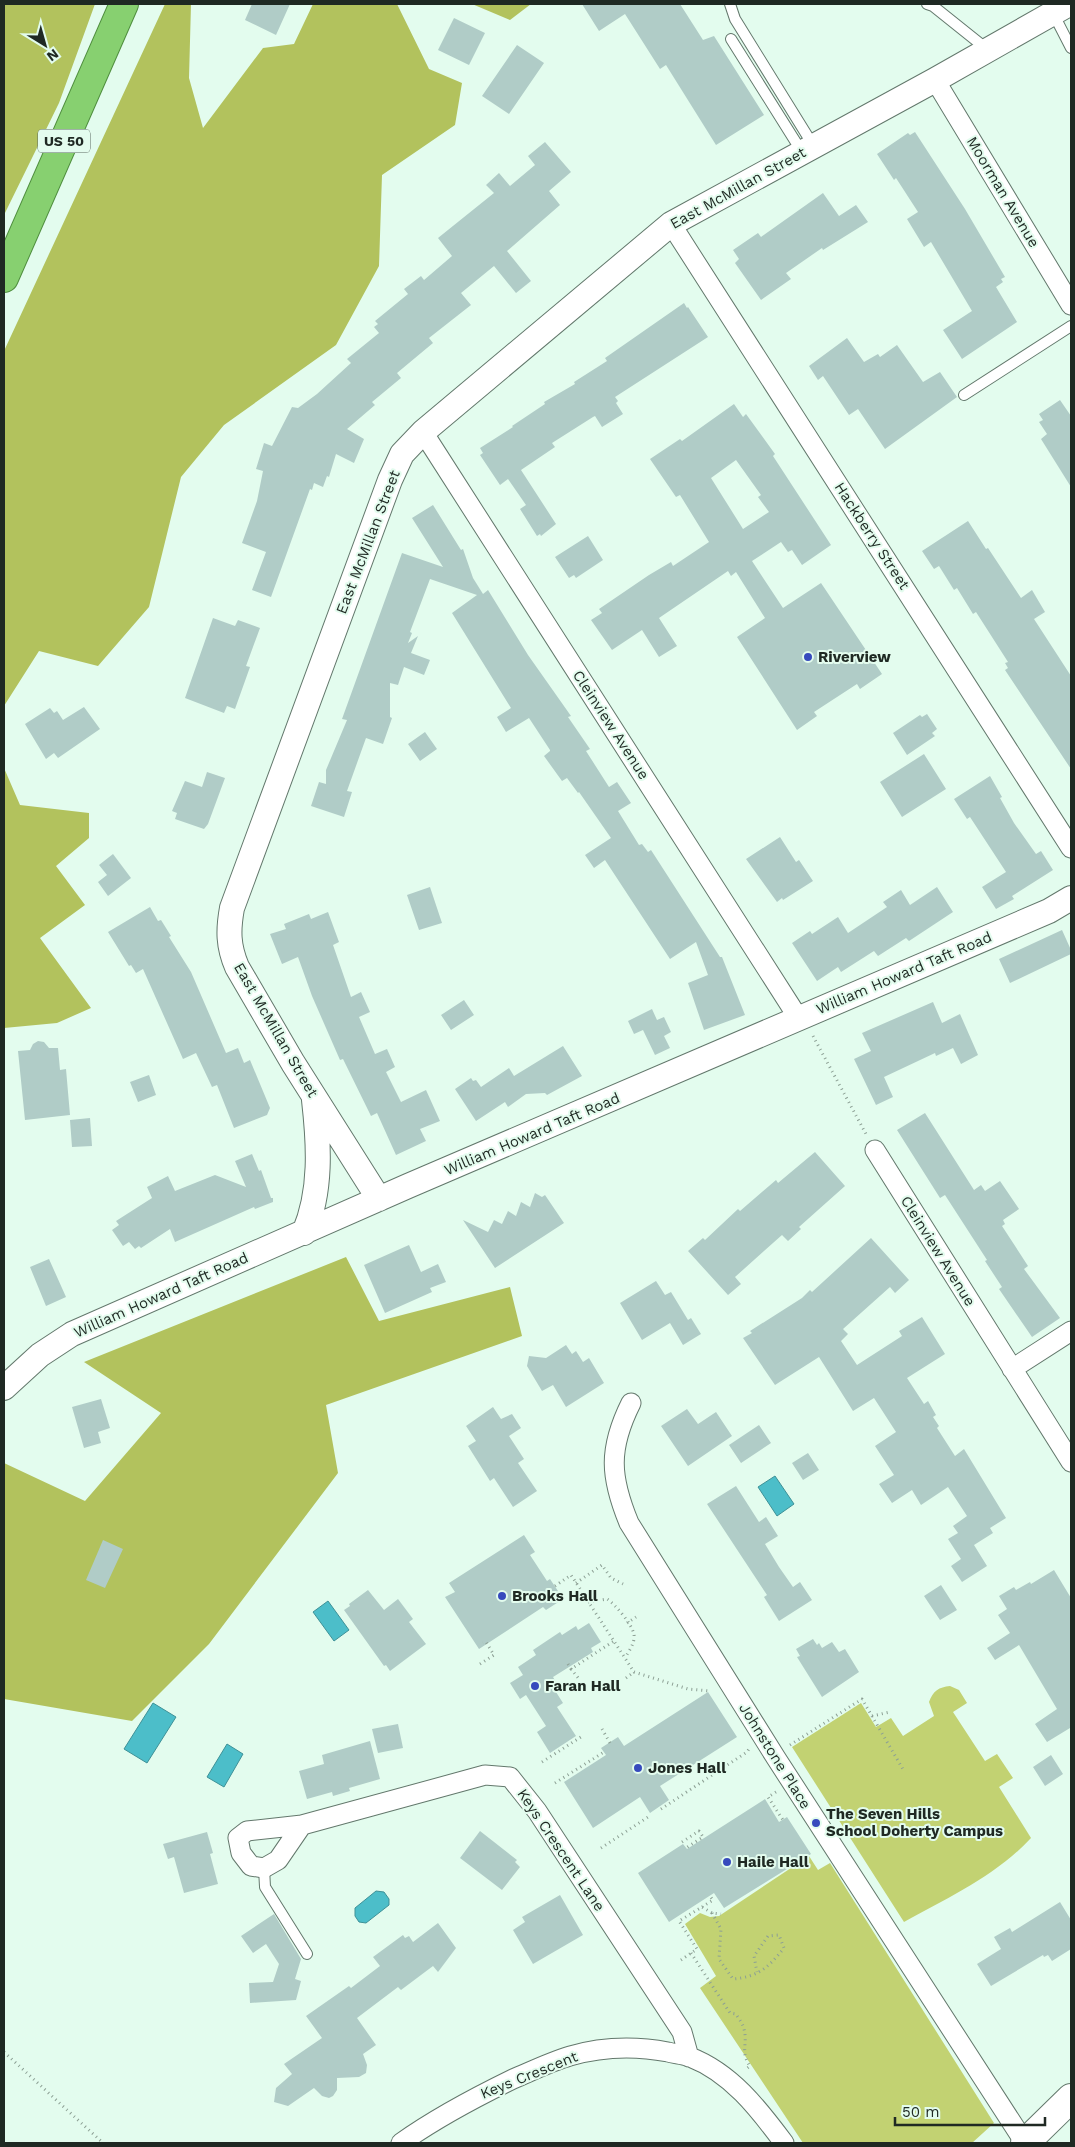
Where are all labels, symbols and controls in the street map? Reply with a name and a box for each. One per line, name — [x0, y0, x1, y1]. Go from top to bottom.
north arrow — [20, 20, 70, 70]
text: N — [44, 46, 62, 65]
road number: US 50 — [38, 130, 90, 152]
street label: Moorman Avenue — [963, 133, 1043, 251]
street label: East McMillan Street — [667, 143, 810, 233]
street label: East McMillan Street — [332, 467, 404, 616]
street label: Hackberry Street — [831, 479, 914, 594]
place label: Riverview — [818, 648, 891, 666]
marker: Riverview — [802, 651, 814, 663]
street label: Cleinview Avenue — [569, 667, 653, 783]
street label: William Howard Taft Road — [813, 928, 995, 1018]
street label: East McMillan Street — [230, 959, 322, 1101]
street label: William Howard Taft Road — [441, 1089, 623, 1179]
street label: Cleinview Avenue — [897, 1193, 979, 1309]
street label: William Howard Taft Road — [71, 1248, 251, 1342]
place label: Brooks Hall — [512, 1587, 598, 1605]
marker: Brooks Hall — [496, 1590, 508, 1602]
place label: Faran Hall — [545, 1677, 621, 1695]
marker: Faran Hall — [529, 1680, 541, 1692]
street label: Johnstone Place — [735, 1700, 815, 1812]
place label: Jones Hall — [648, 1759, 726, 1777]
marker: Jones Hall — [632, 1762, 644, 1774]
street label: Keys Crescent Lane — [513, 1785, 609, 1915]
place label: The Seven Hills School Doherty Campus — [826, 1805, 1003, 1840]
marker: The Seven Hills School Doherty Campus — [810, 1817, 822, 1829]
place label: Haile Hall — [737, 1853, 809, 1871]
marker: Haile Hall — [721, 1856, 733, 1868]
street label: Keys Crescent — [478, 2047, 581, 2103]
scale bar — [895, 2094, 1045, 2126]
text: 50 m — [902, 2103, 939, 2121]

